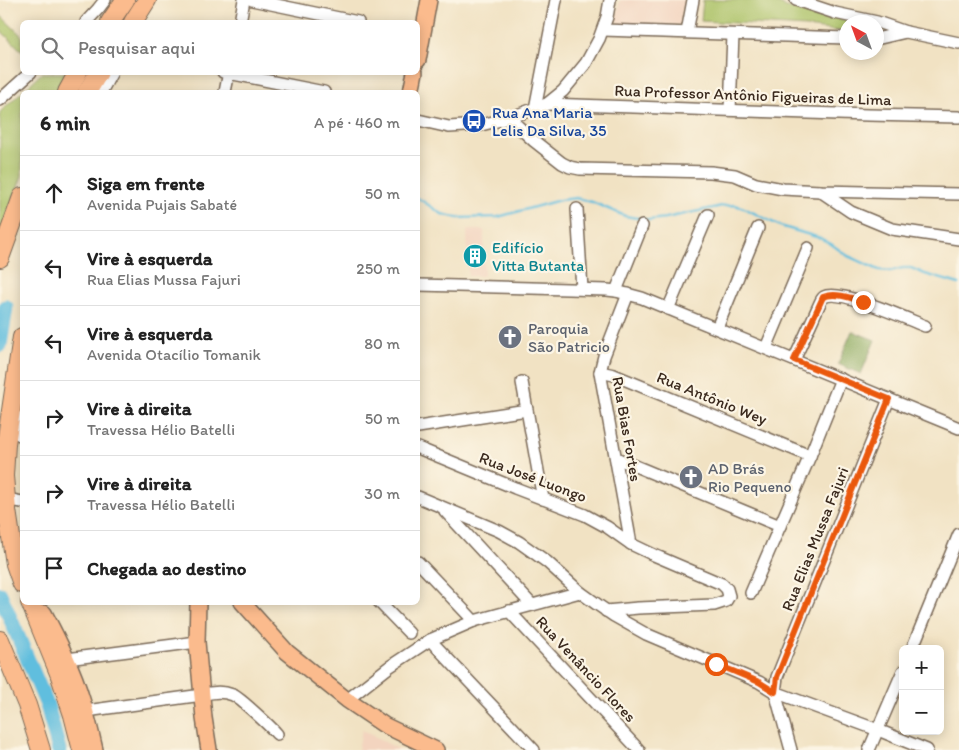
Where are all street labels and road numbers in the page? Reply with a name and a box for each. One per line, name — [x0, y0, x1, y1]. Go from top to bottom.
street label: Rua Professor Antônio Figueiras de Lima — [614, 81, 893, 109]
street label: Rua Antônio Wey — [654, 367, 770, 429]
street label: Rua Bias Fortes — [608, 375, 646, 483]
street label: Rua José Luongo — [476, 448, 590, 506]
street label: Rua Elias Mussa Fajuri — [777, 464, 853, 614]
street label: Rua Venâncio Flores — [532, 612, 640, 726]

